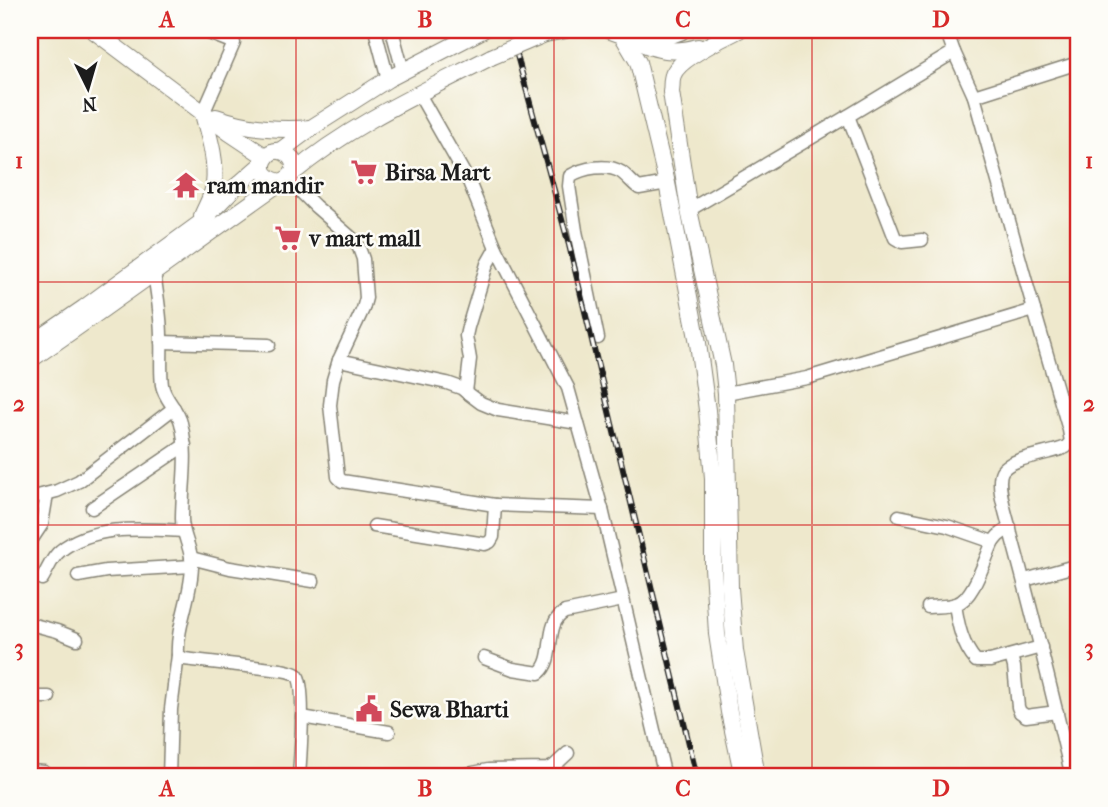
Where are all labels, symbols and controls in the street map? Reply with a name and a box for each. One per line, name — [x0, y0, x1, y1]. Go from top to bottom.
text: A — [158, 6, 176, 33]
text: B — [418, 6, 433, 33]
text: C — [675, 6, 691, 33]
text: D — [932, 6, 950, 33]
north arrow — [52, 52, 122, 122]
text: N — [81, 92, 98, 116]
text: 1 — [15, 147, 23, 174]
text: 1 — [1085, 147, 1093, 174]
supermarket icon: Birsa Mart — [349, 157, 379, 187]
place label: Birsa Mart — [385, 159, 491, 186]
temple icon: ram mandir — [171, 170, 201, 200]
place label: ram mandir — [206, 172, 325, 199]
supermarket icon: v mart mall — [273, 223, 303, 253]
place label: v mart mall — [308, 225, 421, 252]
text: 2 — [13, 390, 25, 417]
text: 2 — [1083, 390, 1095, 417]
text: 3 — [14, 634, 24, 661]
text: 3 — [1084, 634, 1094, 661]
public building icon: Sewa Bharti — [354, 694, 384, 724]
place label: Sewa Bharti — [390, 696, 509, 723]
text: A — [158, 775, 176, 802]
text: B — [418, 775, 433, 802]
text: C — [675, 775, 691, 802]
text: D — [932, 775, 950, 802]

